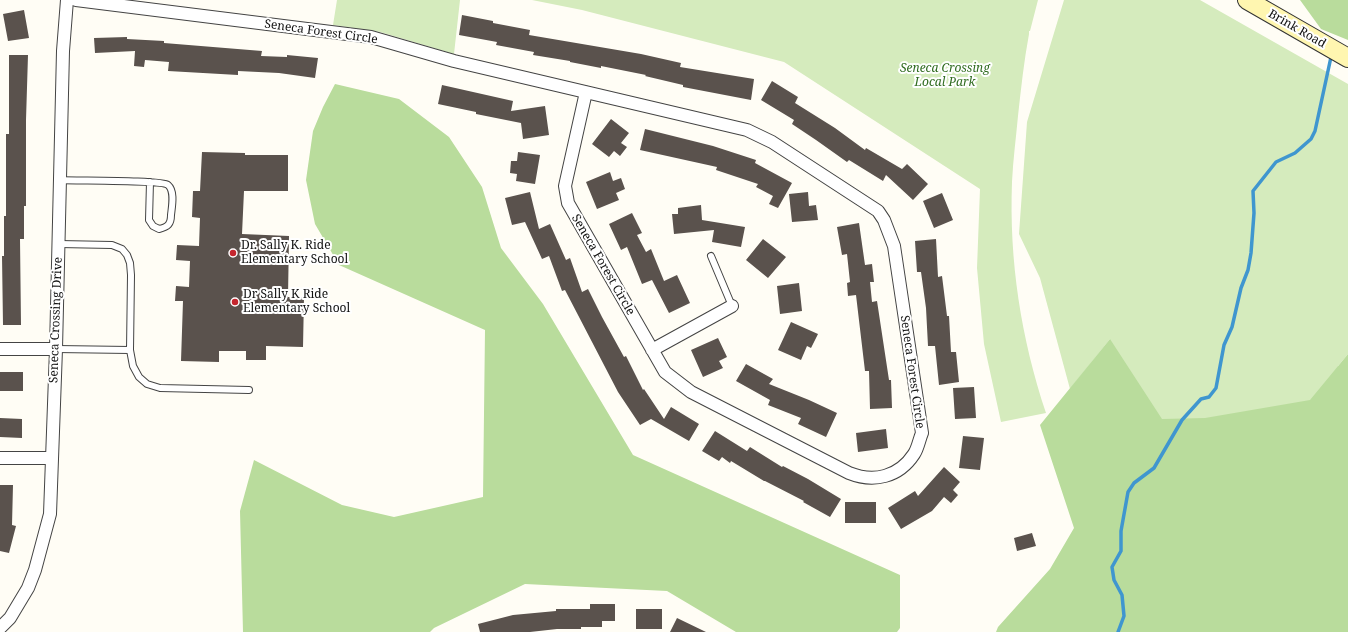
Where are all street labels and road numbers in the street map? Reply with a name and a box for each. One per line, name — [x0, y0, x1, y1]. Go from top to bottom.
street label: Brink Road — [1266, 7, 1328, 51]
street label: Seneca Forest Circle — [263, 17, 379, 47]
street label: Seneca Forest Circle — [568, 212, 638, 318]
street label: Seneca Crossing Drive — [47, 257, 65, 383]
street label: Seneca Forest Circle — [897, 314, 927, 430]

